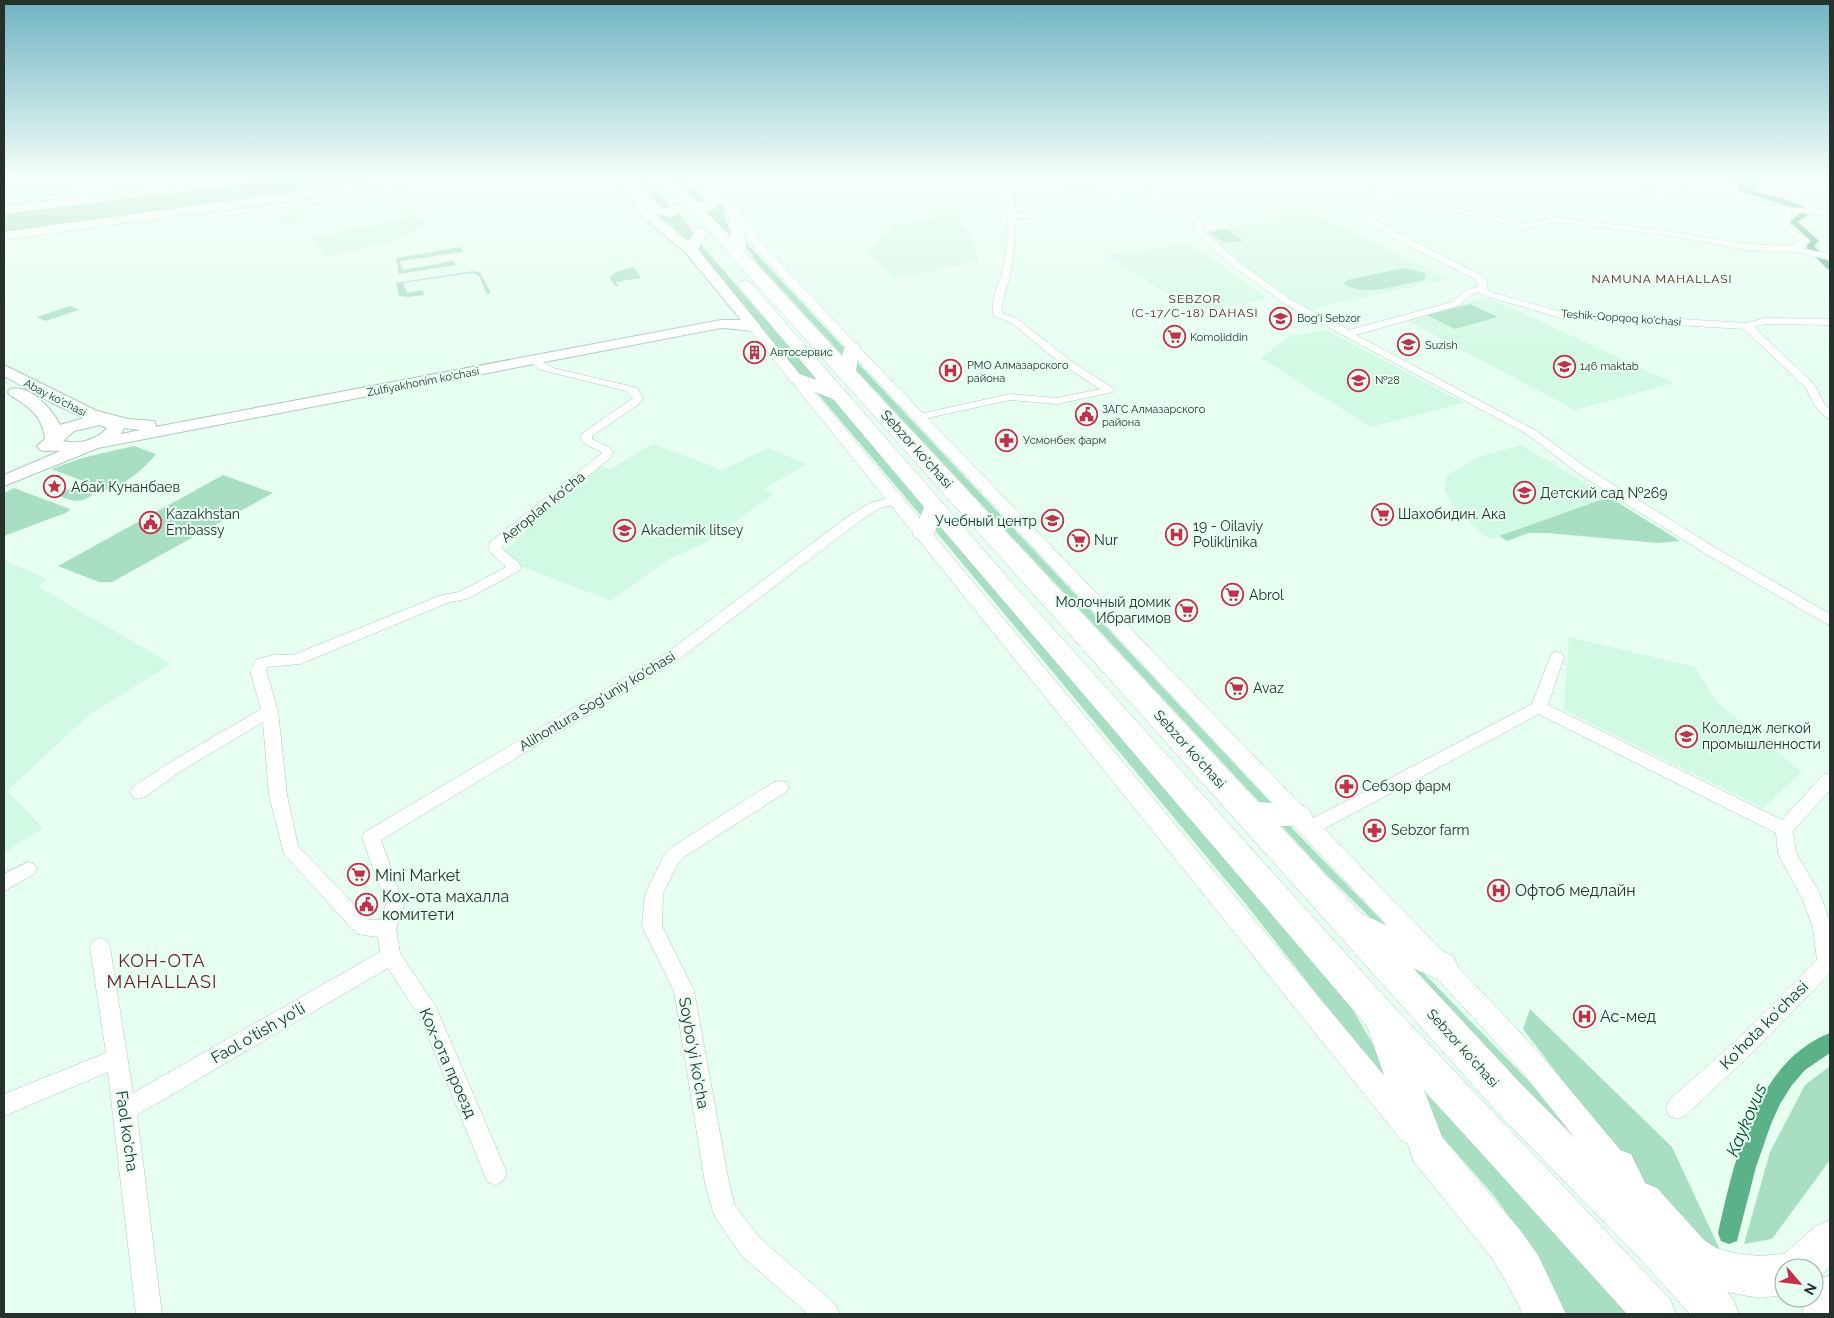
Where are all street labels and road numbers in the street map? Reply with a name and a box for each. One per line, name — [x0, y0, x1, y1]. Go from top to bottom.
street label: Teshik-Qopqoq ko'chasi — [1560, 307, 1682, 329]
street label: Zulfiyakhonim ko'chasi — [366, 365, 480, 399]
street label: Abay ko'chasi — [22, 377, 88, 419]
street label: Sebzor ko‘chasi — [878, 407, 956, 491]
street label: Aeroplan ko'cha — [498, 468, 588, 546]
street label: Alihontura Sog'uniy ko'chasi — [516, 648, 678, 754]
street label: Sebzor ko‘chasi — [1151, 707, 1229, 791]
street label: Koʻhota koʻchasi — [1716, 977, 1812, 1073]
street label: Soybo'yi ko'cha — [675, 996, 713, 1110]
street label: Faol o'tish yo'li — [208, 998, 308, 1068]
street label: Кох-ота проезд — [415, 1005, 481, 1121]
street label: Sebzor ko‘chasi — [1424, 1006, 1502, 1090]
street label: Faol ko'cha — [112, 1089, 142, 1173]

